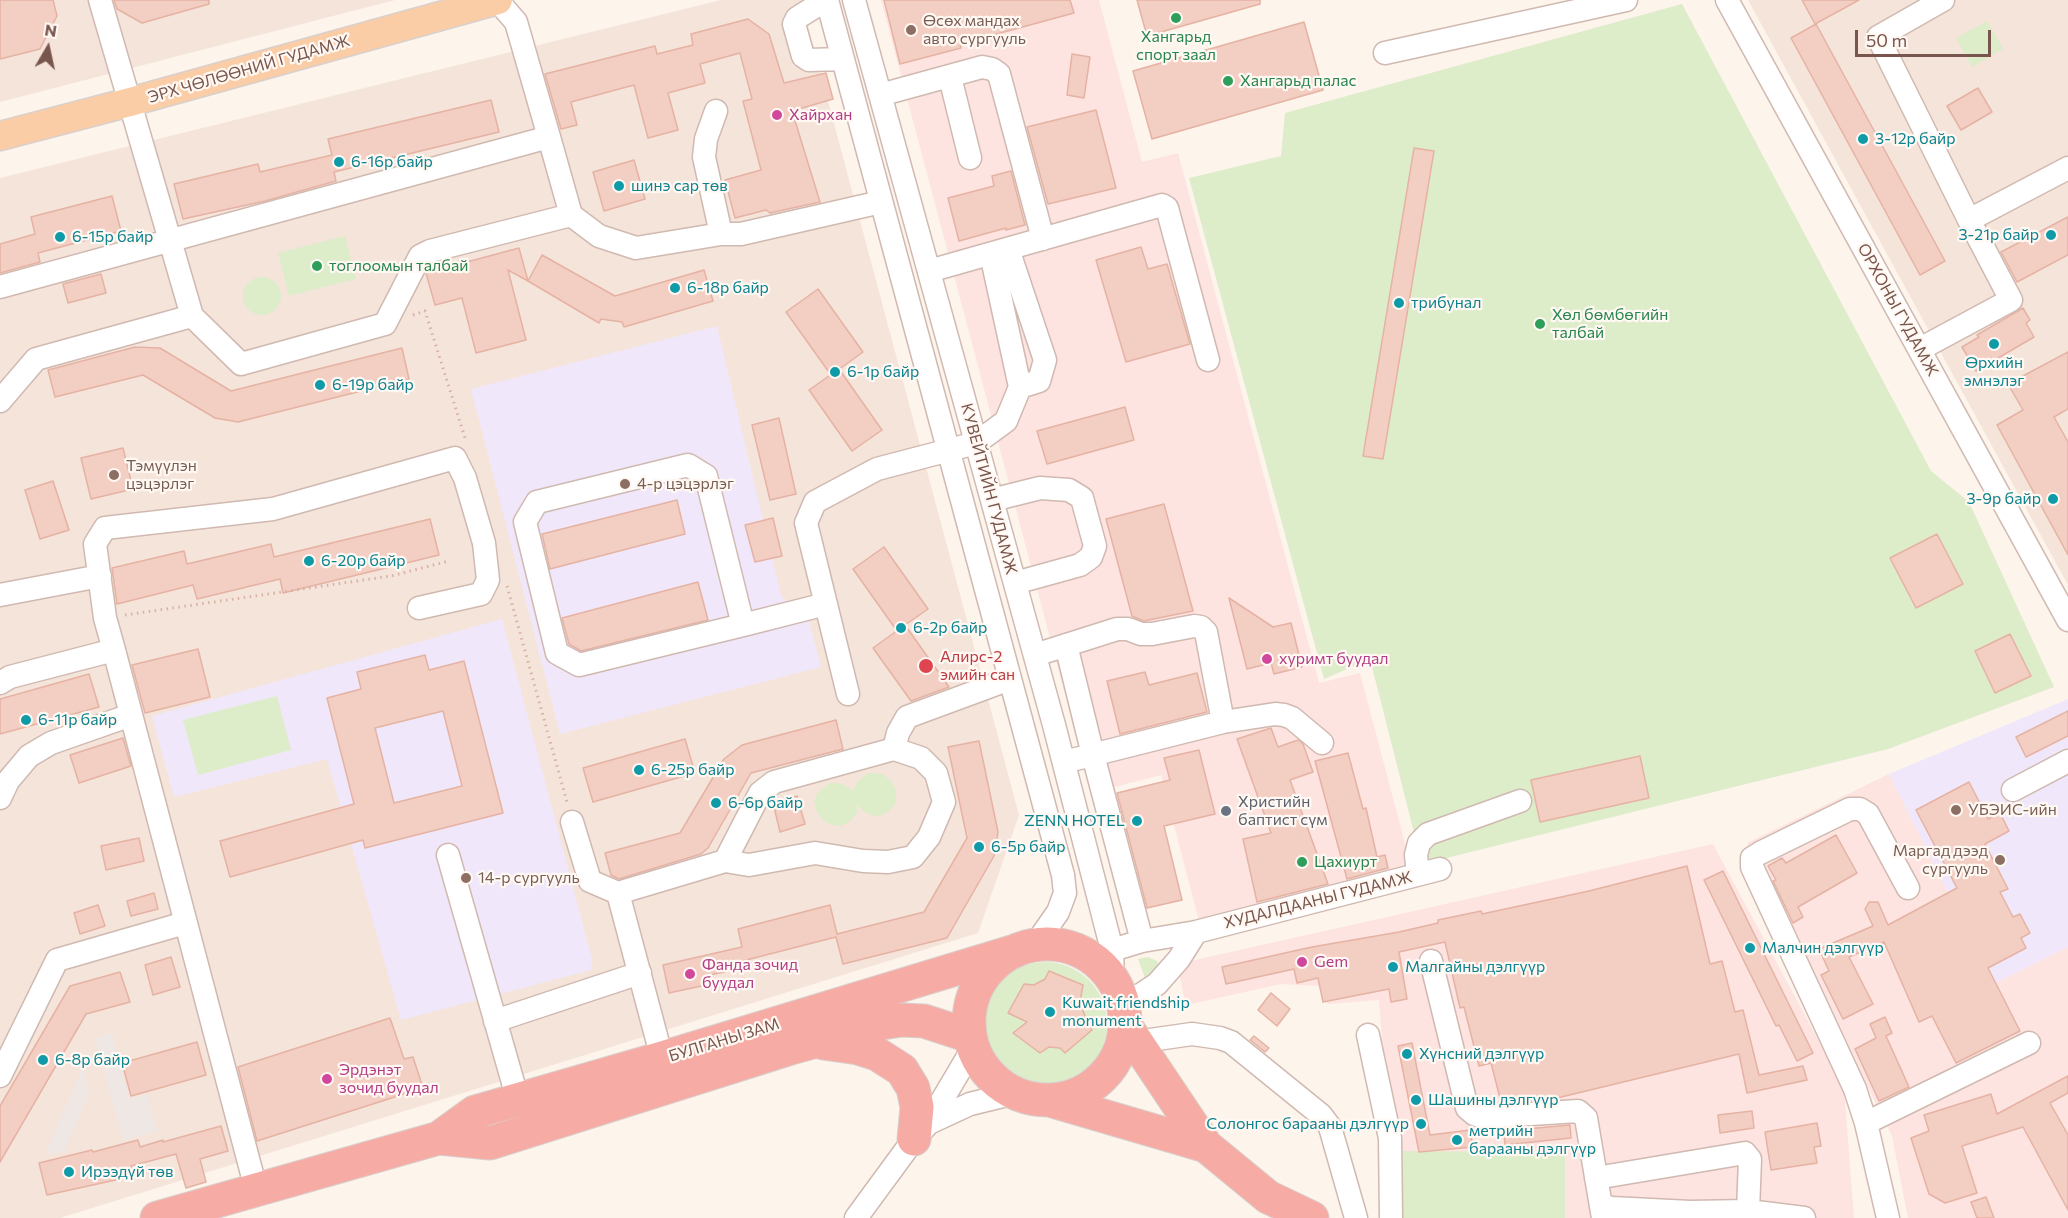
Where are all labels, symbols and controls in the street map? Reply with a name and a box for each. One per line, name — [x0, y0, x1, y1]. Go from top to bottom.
place label: Өсөх мандах авто сургууль — [923, 11, 1026, 49]
marker: Хангарьд спорт заал — [1169, 11, 1183, 25]
north arrow — [18, 18, 78, 78]
scale bar — [1858, 18, 1994, 56]
text: N — [43, 19, 58, 40]
marker: Өсөх мандах авто сургууль — [904, 23, 918, 37]
place label: Хангарьд спорт заал — [1136, 27, 1216, 65]
text: 50 m — [1866, 29, 1907, 51]
street label: ЭРХ ЧӨЛӨӨНИЙ ГУДАМЖ — [146, 31, 352, 107]
place label: Хангарьд палас — [1240, 71, 1356, 91]
marker: Хангарьд палас — [1221, 74, 1235, 88]
place label: Хайрхан — [789, 105, 852, 125]
marker: Хайрхан — [770, 108, 784, 122]
place label: 3-12р байр — [1875, 129, 1956, 149]
marker: 3-12р байр — [1856, 132, 1870, 146]
place label: 6-16р байр — [351, 152, 433, 172]
marker: 6-16р байр — [332, 155, 346, 169]
place label: шинэ сар төв — [631, 176, 728, 196]
marker: шинэ сар төв — [612, 179, 626, 193]
place label: 3-21р байр — [1958, 225, 2039, 245]
place label: 6-15р байр — [72, 227, 153, 247]
marker: 3-21р байр — [2044, 228, 2058, 242]
marker: 6-15р байр — [53, 230, 67, 244]
street label: ОРХОНЫ ГУДАМЖ — [1853, 240, 1943, 380]
place label: тоглоомын талбай — [329, 256, 468, 276]
marker: тоглоомын талбай — [310, 259, 324, 273]
place label: 6-18р байр — [687, 278, 769, 298]
marker: 6-18р байр — [668, 281, 682, 295]
place label: трибунал — [1411, 293, 1481, 313]
marker: трибунал — [1392, 296, 1406, 310]
place label: Хөл бөмбөгийн талбай — [1552, 305, 1668, 343]
marker: Хөл бөмбөгийн талбай — [1533, 317, 1547, 331]
marker: Өрхийн эмнэлэг — [1987, 337, 2001, 351]
place label: Өрхийн эмнэлэг — [1964, 353, 2024, 391]
place label: 6-1р байр — [847, 362, 919, 382]
marker: 6-1р байр — [828, 365, 842, 379]
place label: 6-19р байр — [332, 375, 414, 395]
marker: 6-19р байр — [313, 378, 327, 392]
street label: КУВЕЙТИЙН ГУДАМЖ — [957, 401, 1021, 577]
place label: Тэмүүлэн цэцэрлэг — [126, 456, 197, 494]
marker: Тэмүүлэн цэцэрлэг — [107, 468, 121, 482]
place label: 4-р цэцэрлэг — [637, 474, 734, 494]
marker: 4-р цэцэрлэг — [618, 477, 632, 491]
place label: 3-9р байр — [1966, 489, 2041, 509]
marker: 3-9р байр — [2046, 492, 2060, 506]
place label: 6-20р байр — [321, 551, 406, 571]
marker: 6-20р байр — [302, 554, 316, 568]
place label: 6-2р байр — [913, 618, 987, 638]
marker: 6-2р байр — [894, 621, 908, 635]
place label: Aлирс-2 эмийн сан — [940, 647, 1015, 685]
place label: хуримт буудал — [1279, 649, 1389, 669]
marker: хуримт буудал — [1260, 652, 1274, 666]
marker: Aлирс-2 эмийн сан — [917, 657, 935, 675]
place label: 6-11р байр — [38, 710, 117, 730]
marker: 6-11р байр — [19, 713, 33, 727]
place label: 6-25р байр — [651, 760, 734, 780]
marker: 6-25р байр — [632, 763, 646, 777]
place label: Христийн баптист сүм — [1238, 792, 1328, 830]
place label: 6-6р байр — [728, 793, 803, 813]
marker: 6-6р байр — [709, 796, 723, 810]
place label: УБЭИС-ийн — [1968, 800, 2057, 820]
marker: УБЭИС-ийн — [1949, 803, 1963, 817]
marker: Христийн баптист сүм — [1219, 804, 1233, 818]
place label: ZENN HOTEL — [1024, 811, 1125, 831]
marker: ZENN HOTEL — [1130, 814, 1144, 828]
place label: 6-5р байр — [991, 837, 1066, 857]
marker: 6-5р байр — [972, 840, 986, 854]
place label: Маргад дээд сургууль — [1893, 841, 1988, 879]
place label: Цахиурт — [1314, 852, 1377, 872]
marker: Маргад дээд сургууль — [1993, 853, 2007, 867]
marker: Цахиурт — [1295, 855, 1309, 869]
street label: ХУДАЛДААНЫ ГУДАМЖ — [1222, 867, 1414, 933]
place label: 14-р сургууль — [478, 868, 580, 888]
marker: 14-р сургууль — [459, 871, 473, 885]
place label: Малчин дэлгүүр — [1762, 938, 1884, 958]
marker: Малчин дэлгүүр — [1743, 941, 1757, 955]
place label: Gem — [1314, 952, 1348, 972]
place label: Фанда зочид буудал — [702, 955, 798, 993]
marker: Gem — [1295, 955, 1309, 969]
place label: Малгайны дэлгүүр — [1405, 957, 1545, 977]
marker: Малгайны дэлгүүр — [1386, 960, 1400, 974]
marker: Фанда зочид буудал — [683, 967, 697, 981]
place label: Kuwait friendship monument — [1062, 993, 1190, 1031]
marker: Kuwait friendship monument — [1043, 1005, 1057, 1019]
street label: БУЛГАНЫ ЗАМ — [666, 1014, 782, 1066]
place label: Хүнсний дэлгүүр — [1419, 1044, 1544, 1064]
marker: Хүнсний дэлгүүр — [1400, 1047, 1414, 1061]
place label: 6-8р байр — [55, 1050, 130, 1070]
marker: 6-8р байр — [36, 1053, 50, 1067]
place label: Эрдэнэт зочид буудал — [339, 1060, 439, 1098]
marker: Эрдэнэт зочид буудал — [320, 1072, 334, 1086]
place label: Шашины дэлгүүр — [1428, 1090, 1559, 1110]
marker: Шашины дэлгүүр — [1409, 1093, 1423, 1107]
place label: Солонгос барааны дэлгүүр — [1206, 1114, 1409, 1134]
marker: Солонгос барааны дэлгүүр — [1414, 1117, 1428, 1131]
place label: метрийн барааны дэлгүүр — [1469, 1121, 1596, 1159]
marker: метрийн барааны дэлгүүр — [1450, 1133, 1464, 1147]
place label: Ирээдүй төв — [81, 1162, 174, 1182]
marker: Ирээдүй төв — [62, 1165, 76, 1179]

